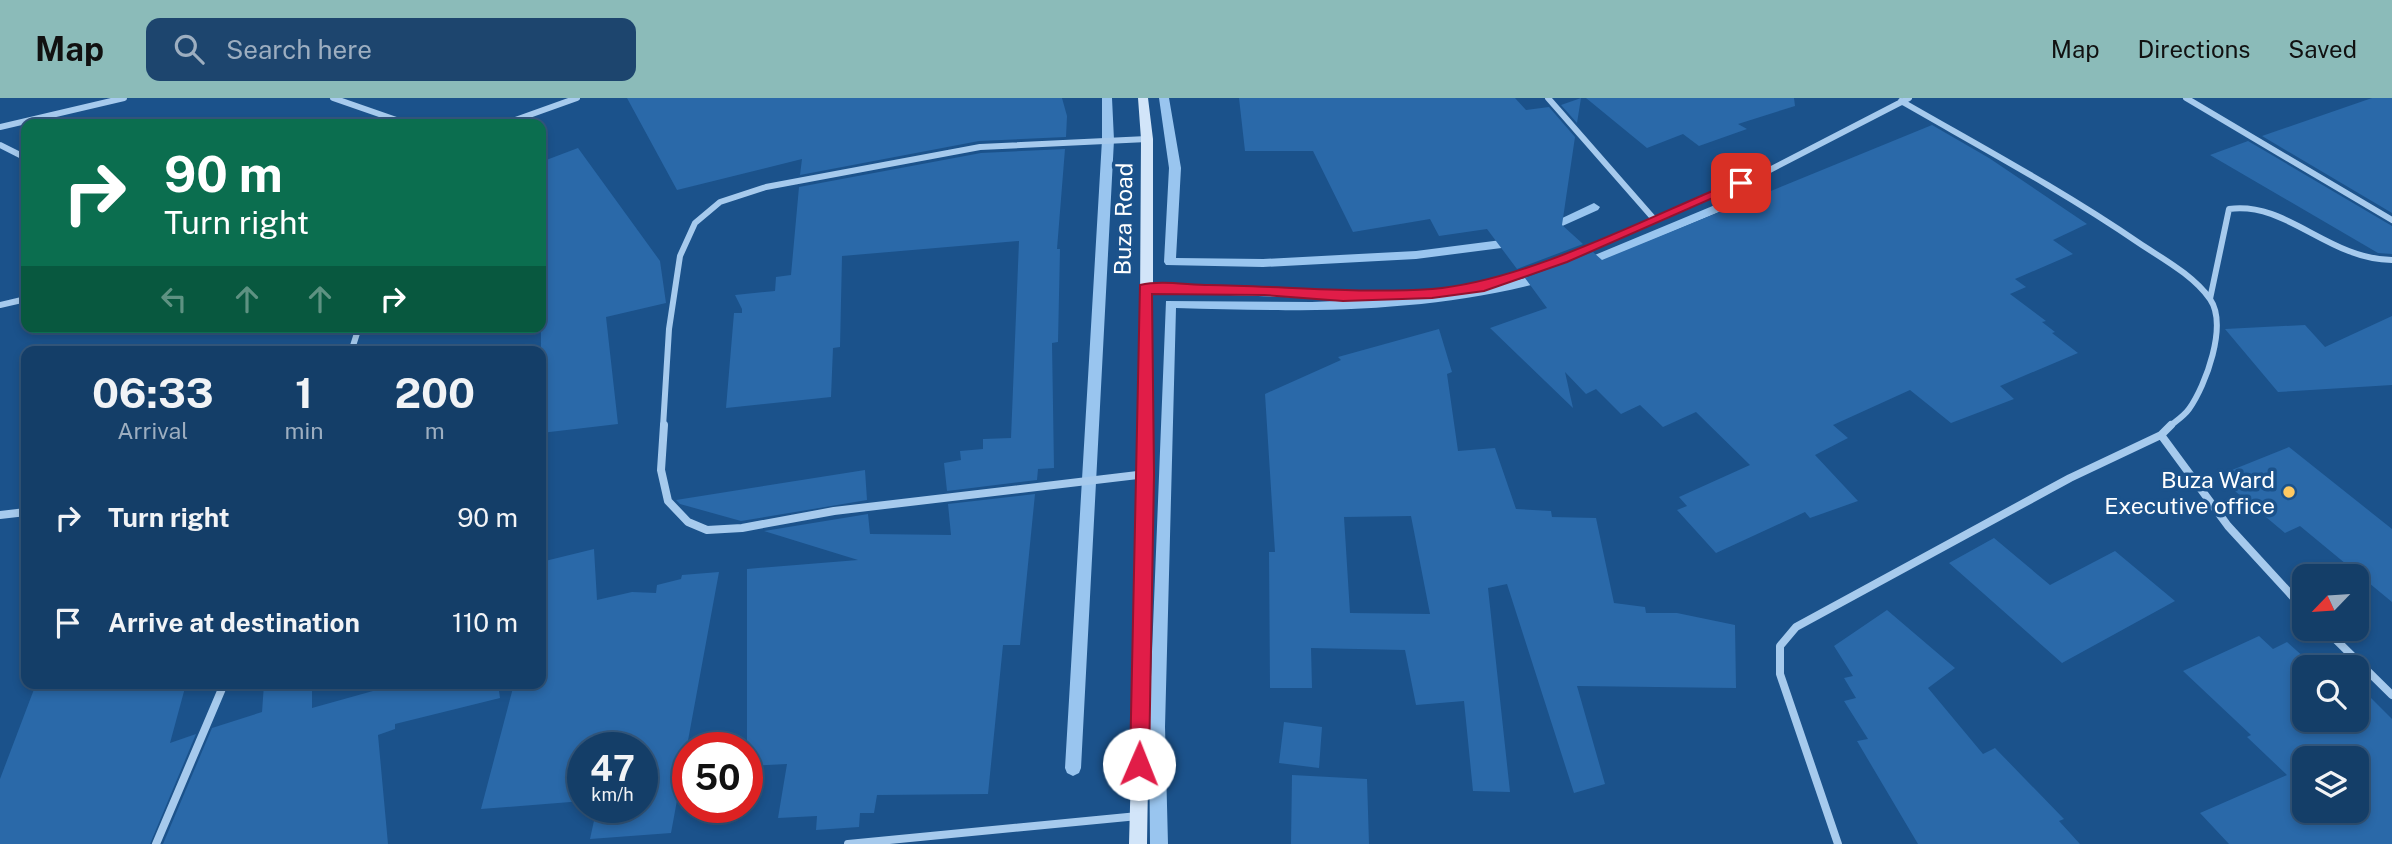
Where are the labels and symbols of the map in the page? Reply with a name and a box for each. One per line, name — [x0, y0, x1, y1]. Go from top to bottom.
pin — [1711, 153, 1771, 213]
street label: Buza Road — [1109, 162, 1137, 276]
place label: Buza Ward Executive office — [2104, 466, 2275, 519]
marker: Buza Ward Executive office — [2281, 484, 2297, 500]
north arrow — [2292, 564, 2370, 640]
position arrow — [1102, 727, 1176, 801]
speed limit sign: 50 — [672, 732, 763, 823]

